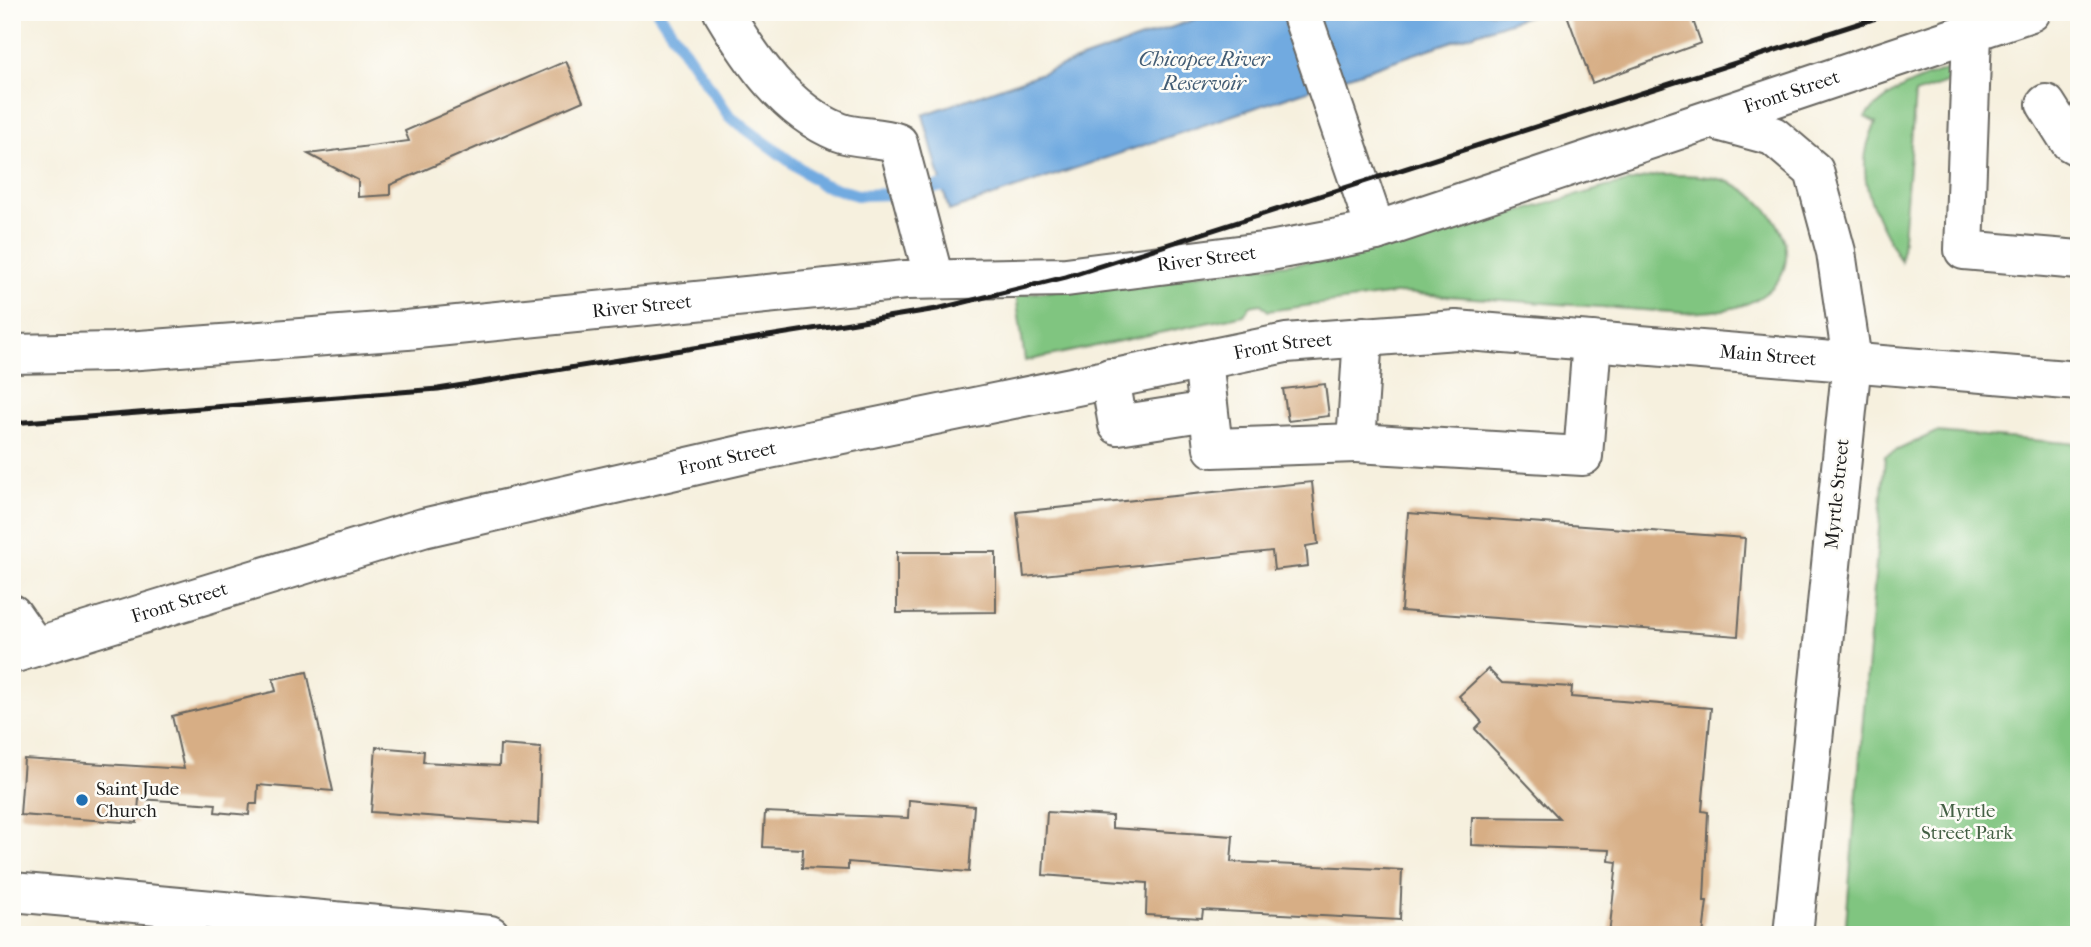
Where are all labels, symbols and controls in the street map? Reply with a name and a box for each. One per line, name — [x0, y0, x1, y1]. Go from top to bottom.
water label: Chicopee River Reservoir — [1139, 47, 1271, 95]
street label: Front Street — [1741, 66, 1842, 118]
street label: River Street — [1155, 242, 1258, 276]
street label: River Street — [591, 291, 693, 322]
street label: Front Street — [1232, 328, 1333, 365]
street label: Main Street — [1719, 341, 1817, 370]
street label: Front Street — [676, 437, 778, 480]
street label: Myrtle Street — [1820, 438, 1854, 550]
street label: Front Street — [128, 578, 230, 628]
place label: Saint Jude Church — [96, 778, 179, 822]
marker: Saint Jude Church — [74, 792, 90, 808]
park label: Myrtle Street Park — [1921, 800, 2013, 844]

